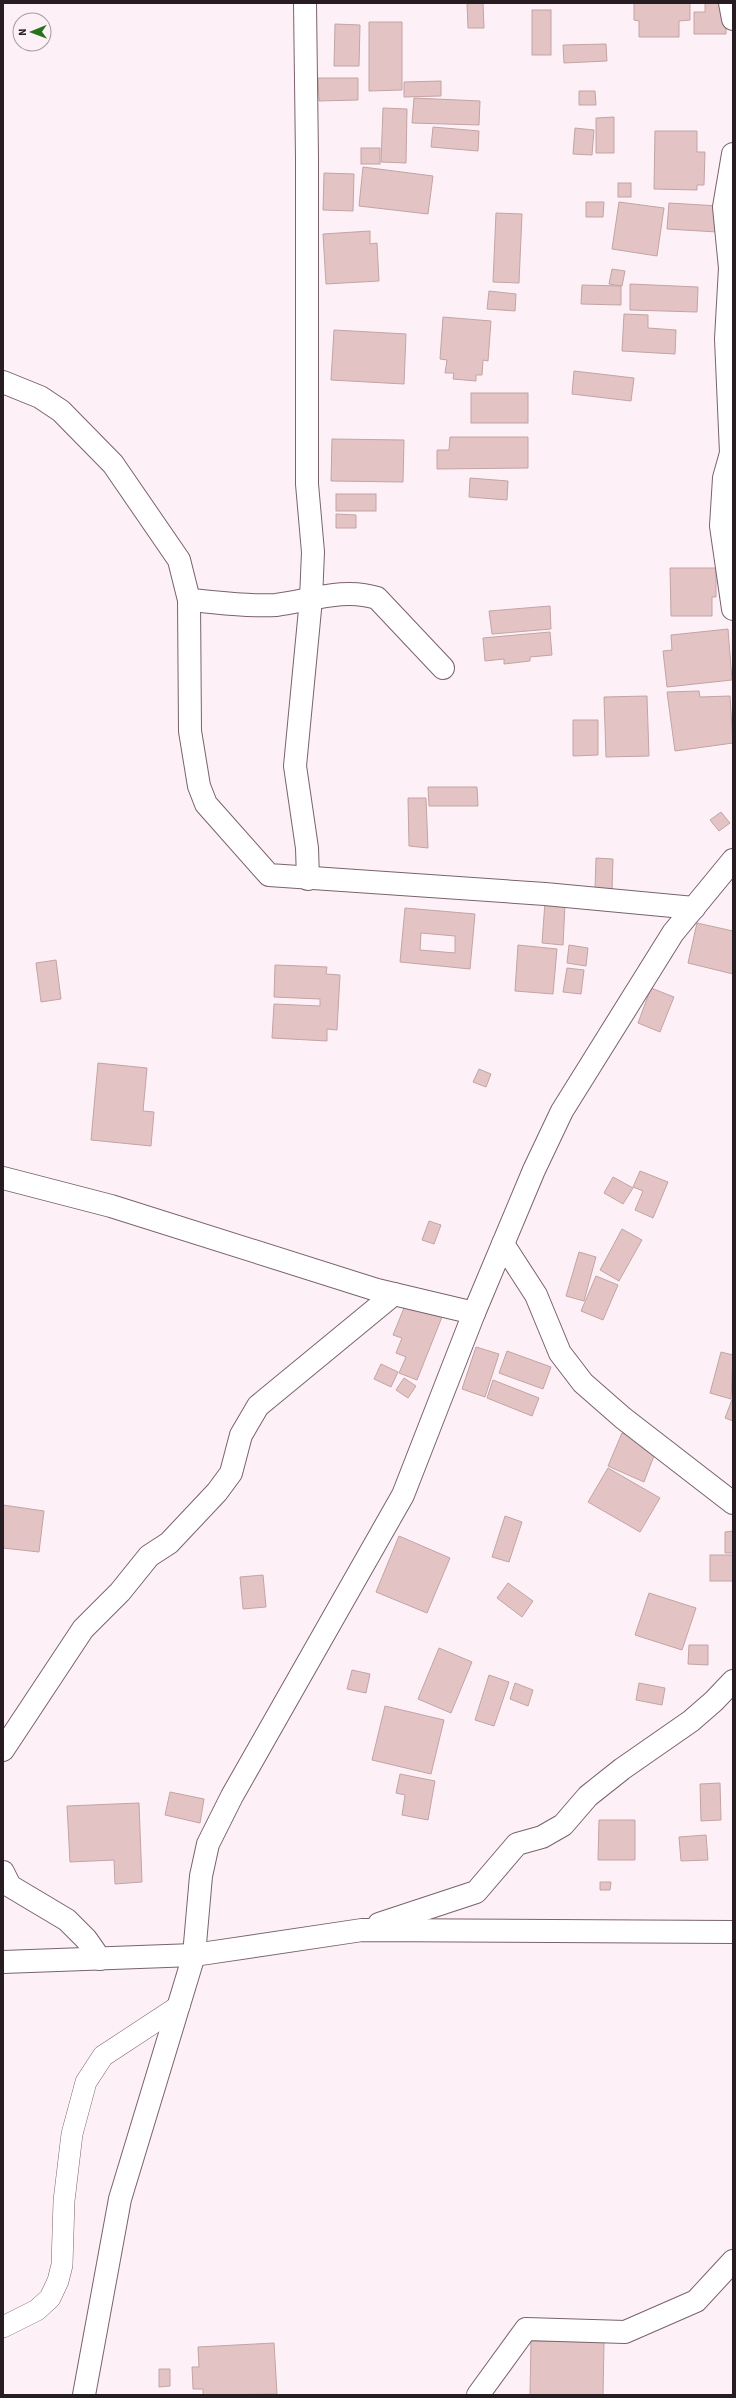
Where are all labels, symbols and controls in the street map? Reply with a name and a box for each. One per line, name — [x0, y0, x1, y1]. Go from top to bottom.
north arrow — [12, 12, 52, 52]
text: N — [15, 28, 30, 36]

